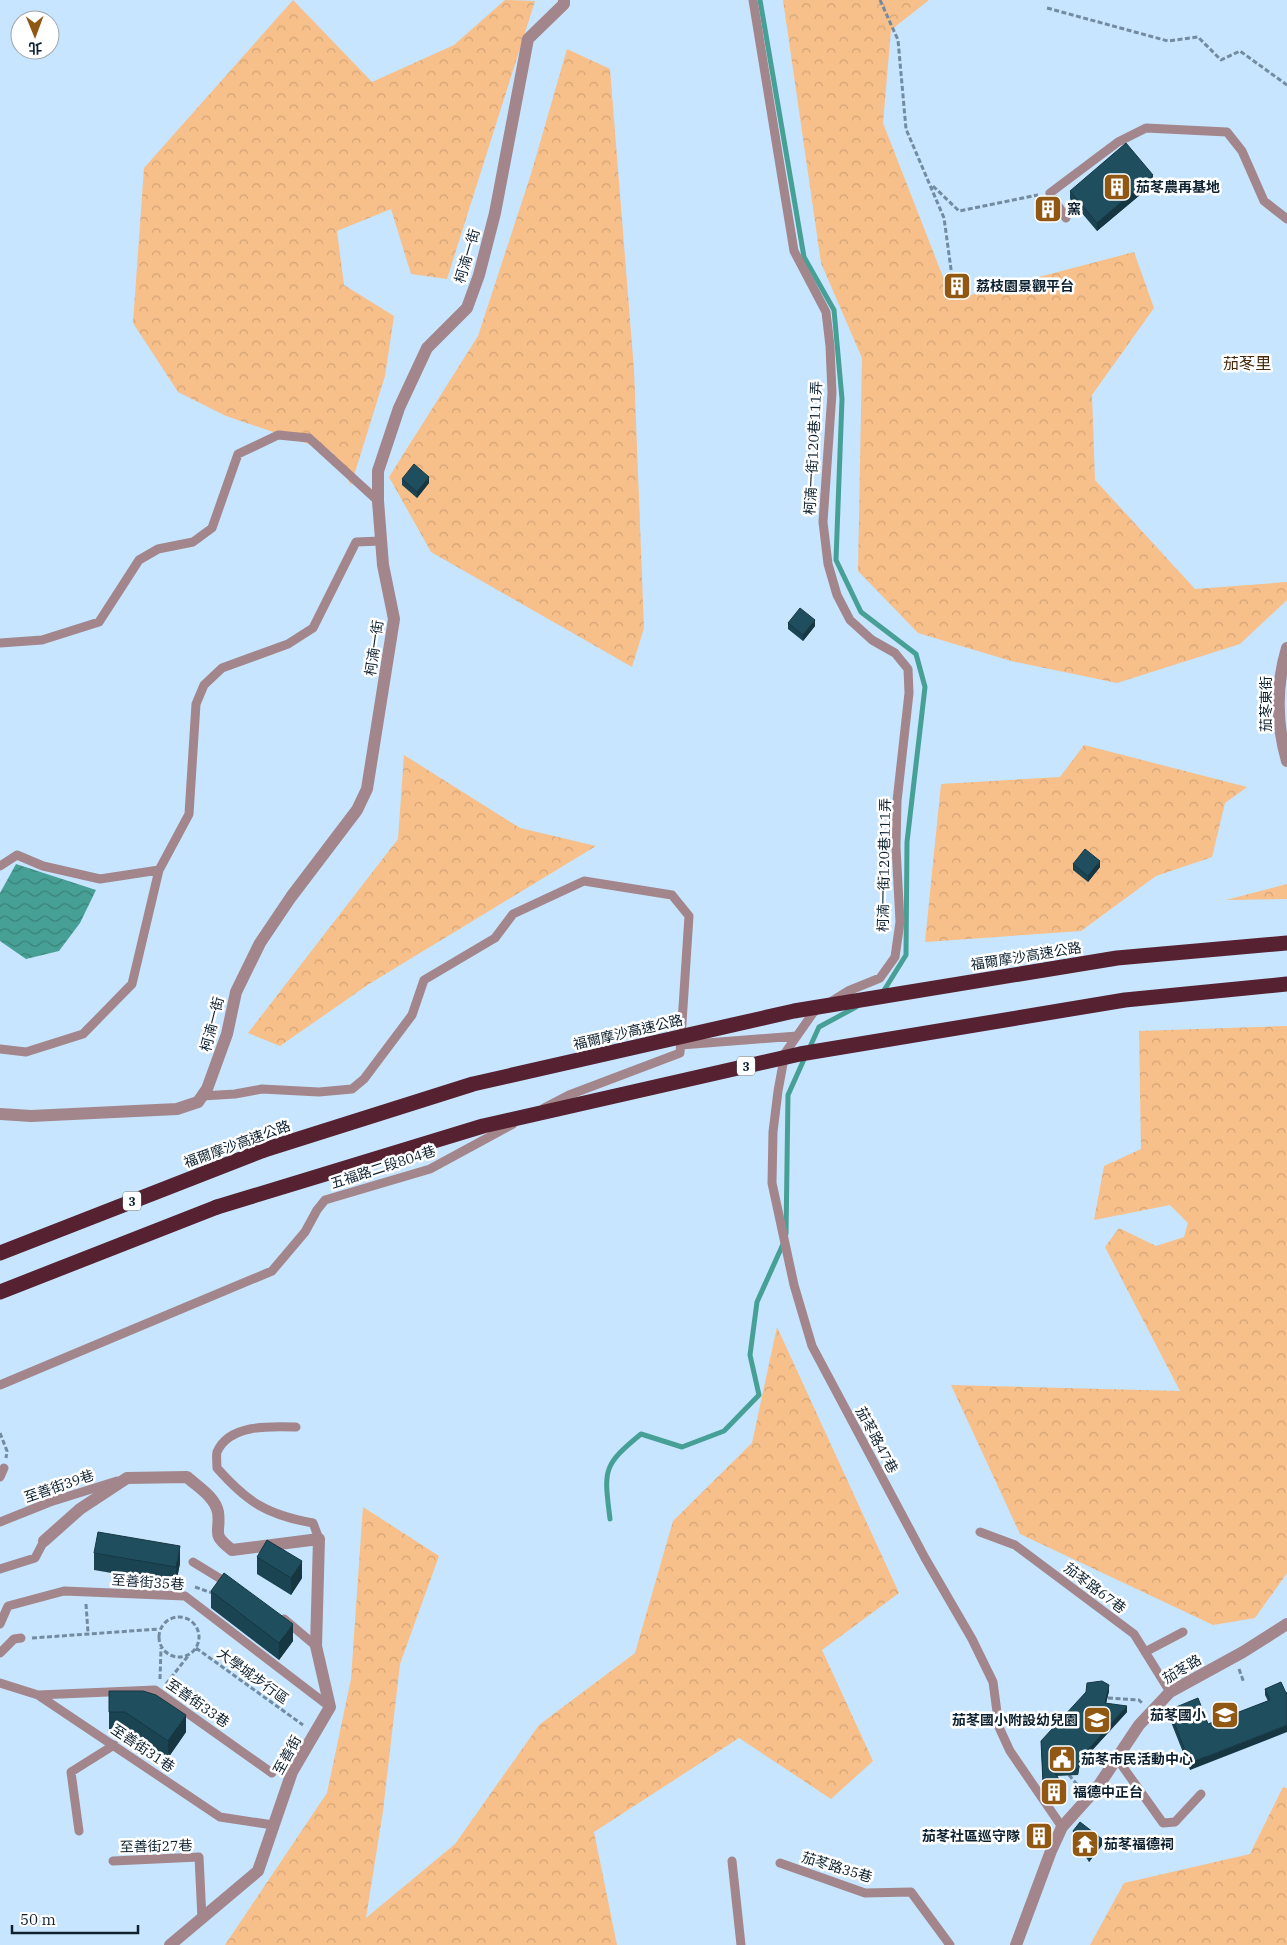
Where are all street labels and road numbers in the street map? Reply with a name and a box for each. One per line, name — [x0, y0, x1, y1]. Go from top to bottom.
street label: 柯湳一街 — [451, 227, 483, 285]
street label: 柯湳一街120巷111弄 — [800, 380, 826, 516]
street label: 柯湳一街 — [361, 619, 387, 677]
street label: 茄苳東街 — [1257, 676, 1275, 732]
street label: 柯湳一街120巷111弄 — [874, 798, 894, 932]
street label: 福爾摩沙高速公路 — [969, 938, 1083, 974]
street label: 柯湳一街 — [196, 995, 228, 1053]
street label: 福爾摩沙高速公路 — [571, 1011, 685, 1053]
road number: 3 — [737, 1056, 755, 1076]
street label: 福爾摩沙高速公路 — [181, 1116, 293, 1172]
street label: 五福路二段804巷 — [328, 1142, 438, 1192]
road number: 3 — [123, 1192, 141, 1210]
street label: 茄苳路47巷 — [852, 1404, 902, 1476]
street label: 至善街39巷 — [22, 1466, 96, 1506]
street label: 茄苳路67巷 — [1061, 1559, 1129, 1617]
street label: 至善街35巷 — [111, 1570, 185, 1594]
street label: 大學城步行區 — [214, 1644, 292, 1708]
street label: 茄苳路 — [1159, 1650, 1205, 1688]
street label: 至善街33巷 — [163, 1675, 233, 1731]
street label: 至善街31巷 — [108, 1720, 178, 1776]
street label: 至善街 — [269, 1732, 305, 1778]
street label: 至善街27巷 — [119, 1836, 193, 1856]
street label: 茄苳路35巷 — [800, 1848, 874, 1886]

